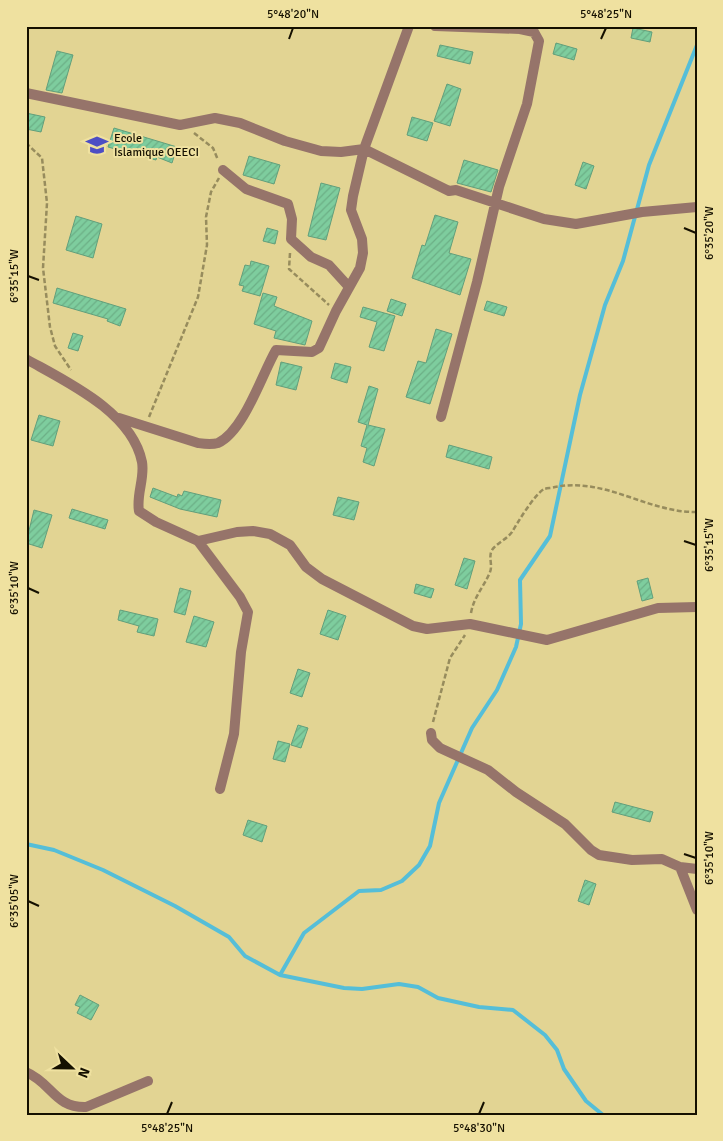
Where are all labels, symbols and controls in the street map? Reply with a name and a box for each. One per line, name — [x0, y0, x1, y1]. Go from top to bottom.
text: 5°48'20"N — [267, 7, 319, 22]
text: 5°48'25"N — [580, 7, 632, 22]
place label: Ecole Islamique OEECI — [114, 131, 199, 160]
school or university icon: Ecole Islamique OEECI — [84, 132, 110, 158]
text: 6°35'20"W — [702, 206, 717, 260]
text: 6°35'15"W — [7, 249, 22, 303]
text: 6°35'15"W — [702, 518, 717, 572]
text: 6°35'10"W — [7, 561, 22, 615]
text: 6°35'10"W — [702, 831, 717, 885]
text: 6°35'05"W — [7, 874, 22, 928]
north arrow — [48, 1044, 98, 1094]
text: N — [74, 1065, 93, 1080]
text: 5°48'25"N — [141, 1121, 193, 1136]
text: 5°48'30"N — [453, 1121, 505, 1136]

